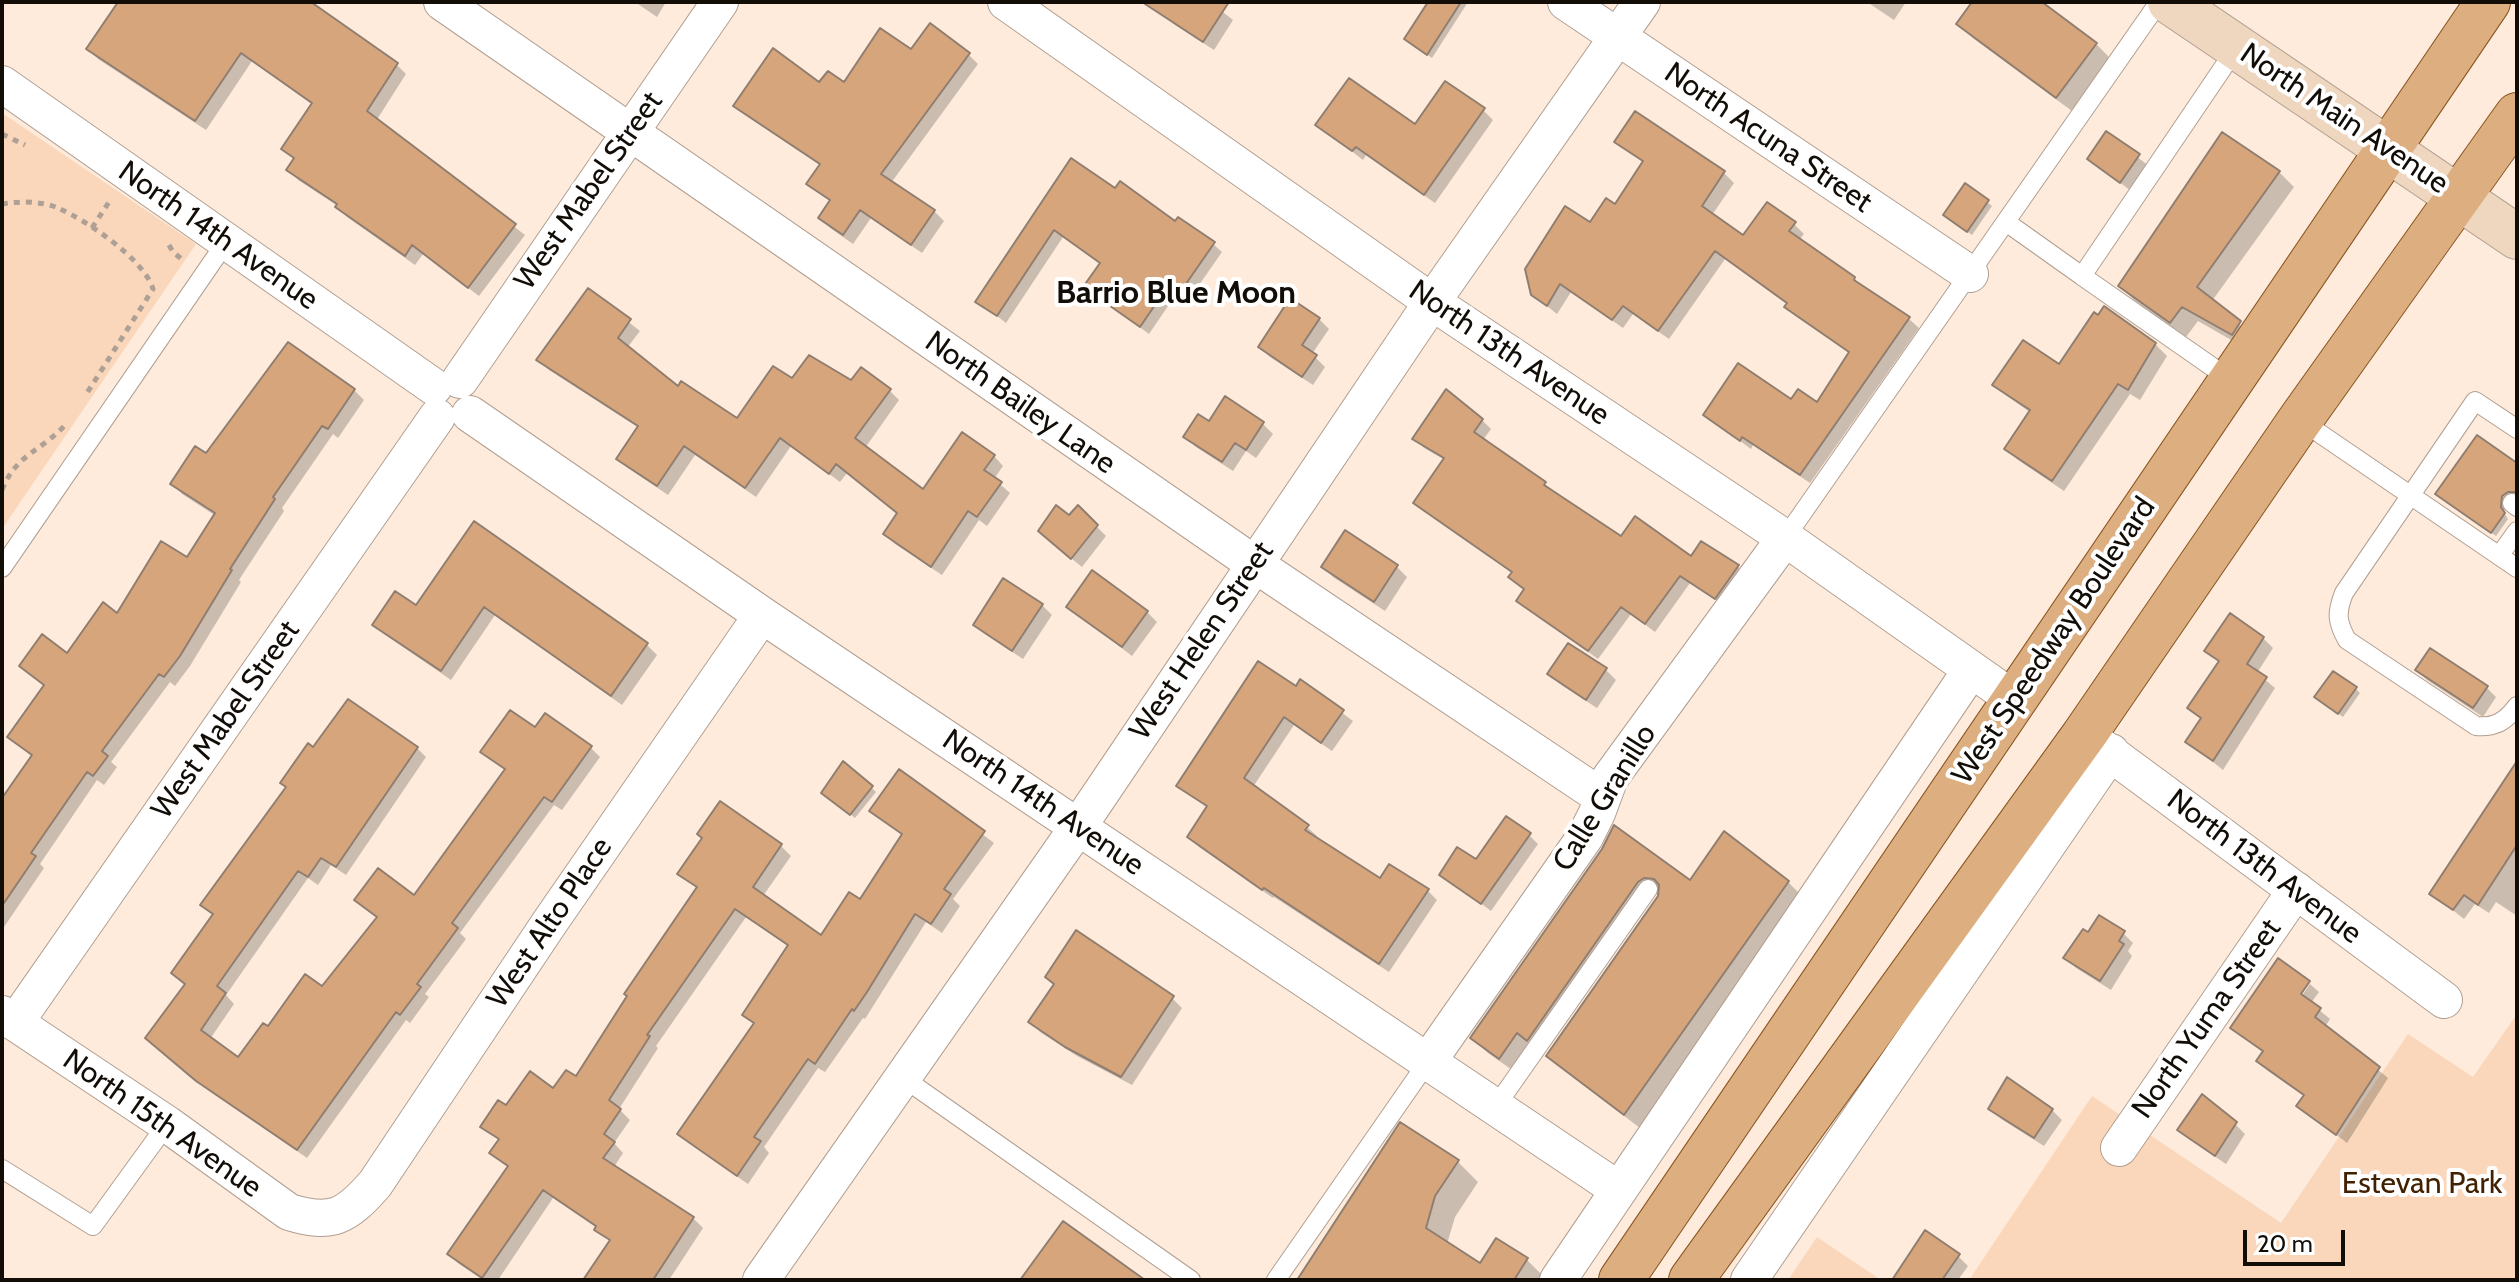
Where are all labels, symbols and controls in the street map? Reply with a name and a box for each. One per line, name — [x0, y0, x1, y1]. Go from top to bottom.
street label: North Main Avenue — [2233, 36, 2455, 202]
street label: North Acuna Street — [1657, 55, 1879, 221]
street label: West Mabel Street — [507, 85, 671, 297]
street label: North 14th Avenue — [111, 154, 325, 318]
street label: North 13th Avenue — [1402, 273, 1616, 433]
district label: Barrio Blue Moon — [1056, 275, 1296, 313]
street label: North Bailey Lane — [918, 324, 1122, 482]
street label: West Speedway Boulevard — [1945, 491, 2163, 791]
street label: West Helen Street — [1123, 535, 1281, 747]
street label: West Mabel Street — [144, 614, 308, 826]
street label: Calle Granillo — [1546, 718, 1664, 878]
street label: North 14th Avenue — [935, 722, 1151, 884]
street label: North 13th Avenue — [2160, 782, 2368, 952]
street label: West Alto Place — [480, 831, 620, 1015]
street label: North Yuma Street — [2125, 912, 2289, 1126]
street label: North 15th Avenue — [56, 1042, 268, 1206]
park label: Estevan Park — [2342, 1166, 2502, 1202]
scale bar — [2247, 1214, 2349, 1264]
text: 20 m — [2257, 1229, 2313, 1258]

